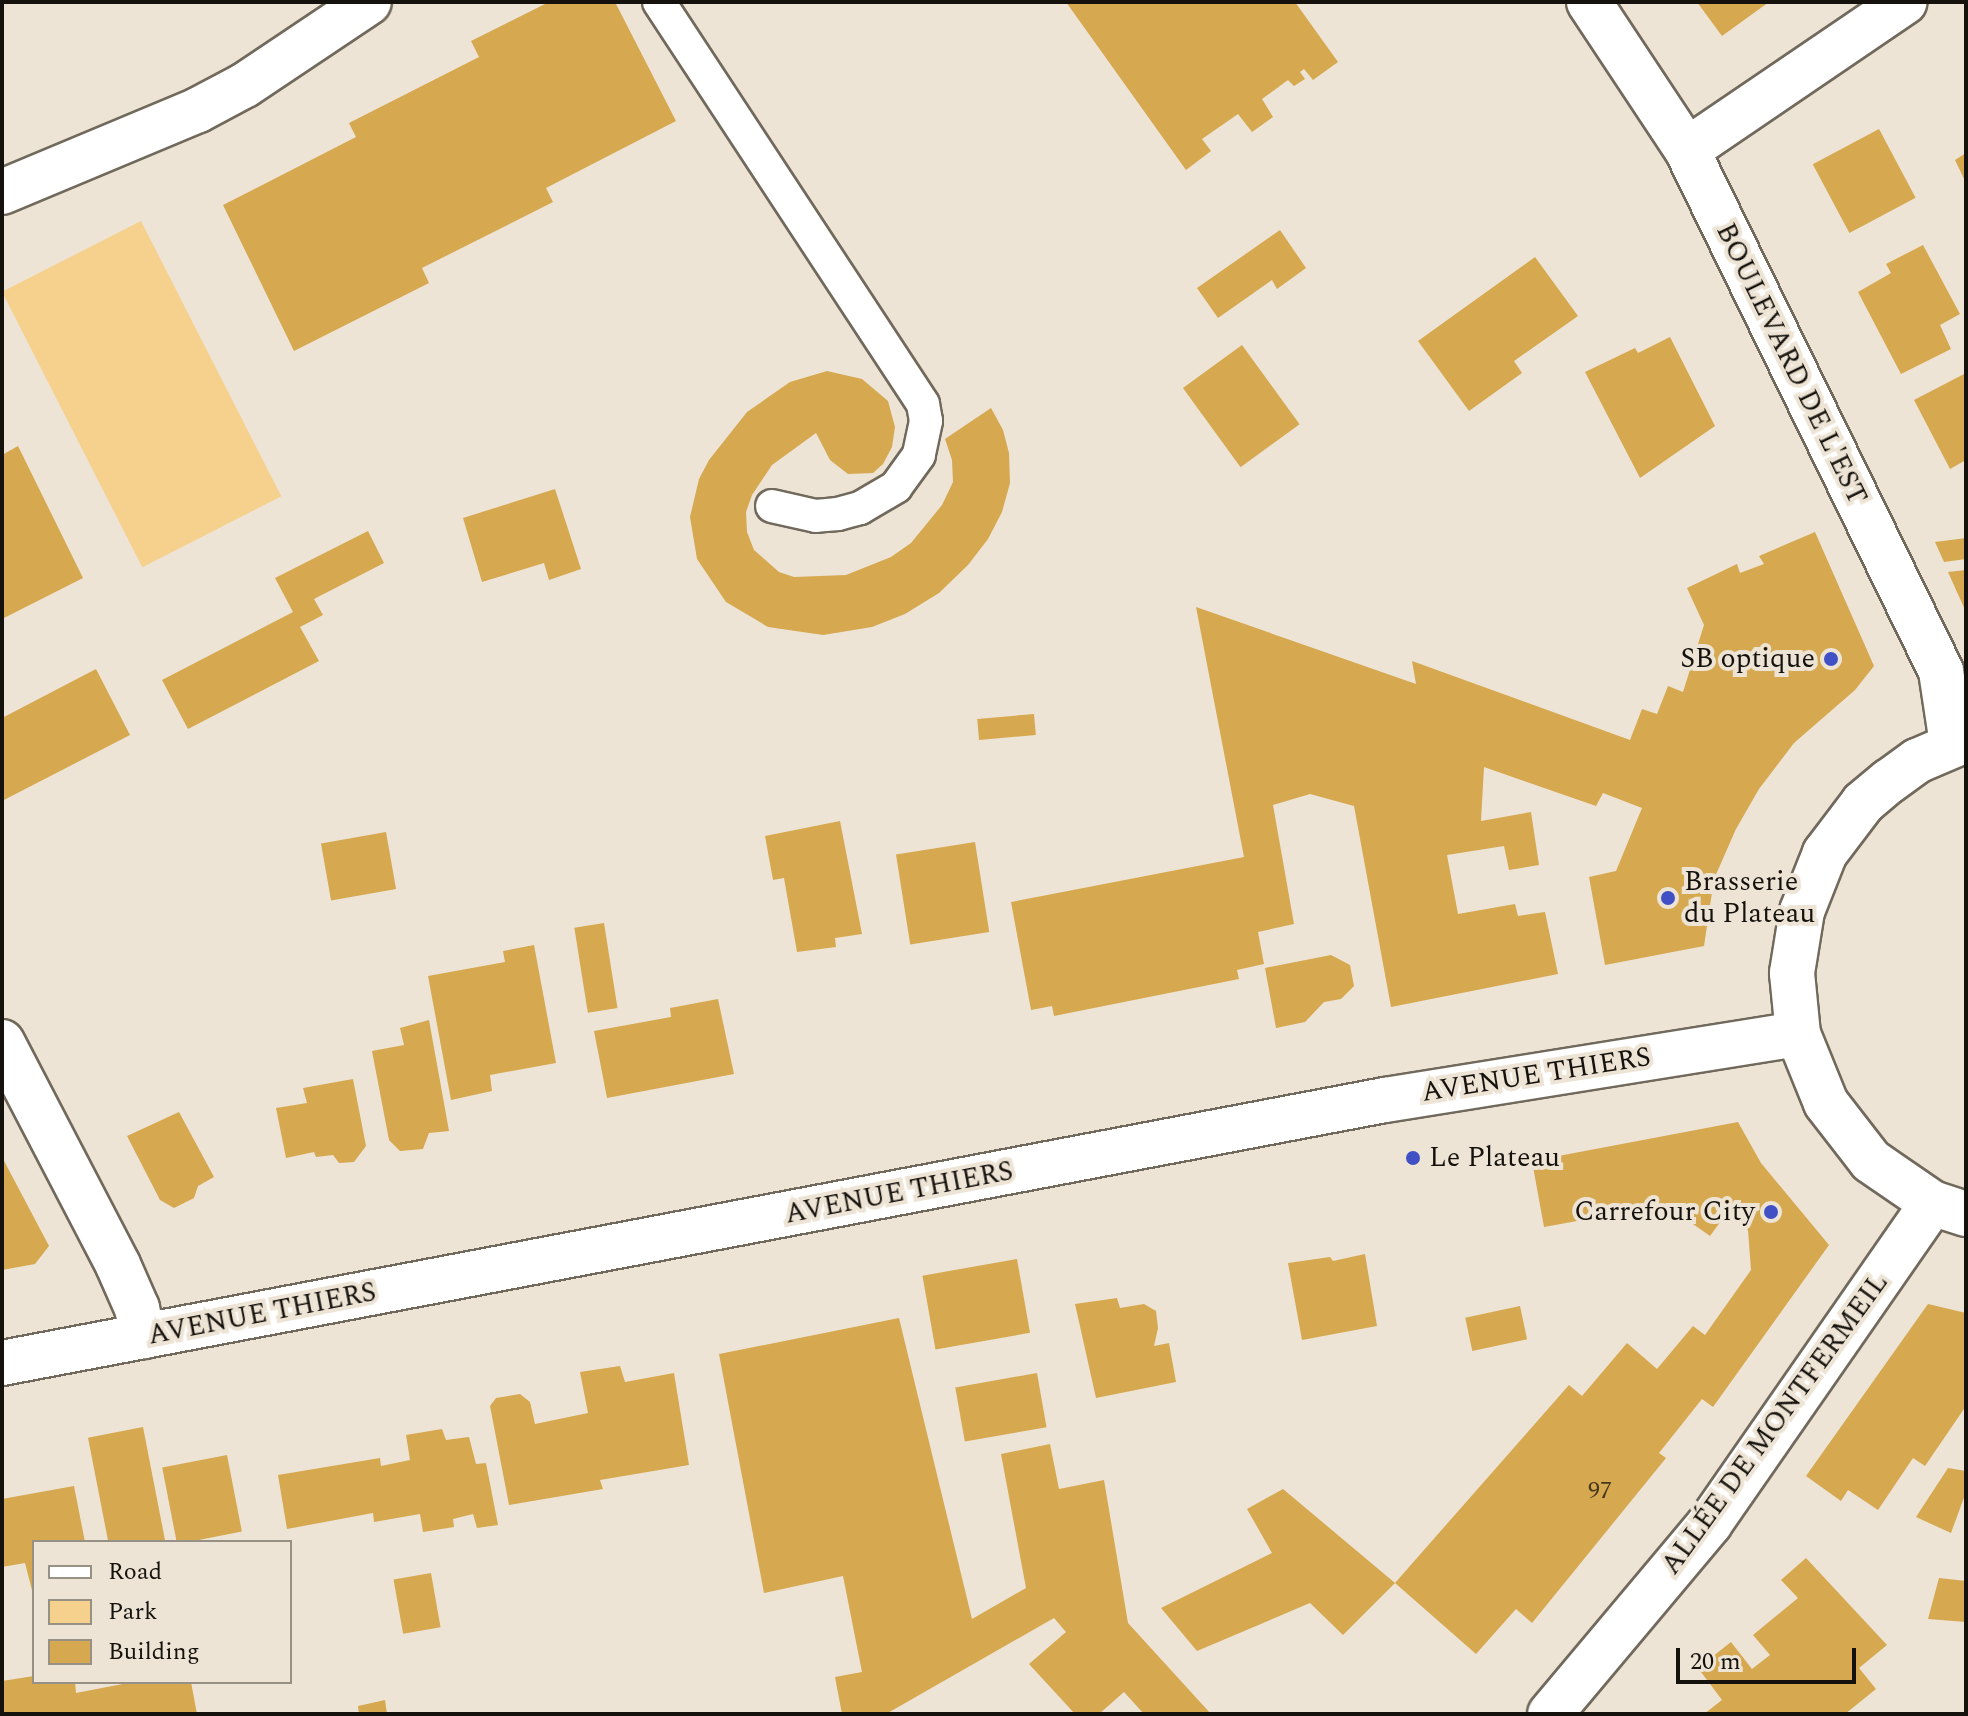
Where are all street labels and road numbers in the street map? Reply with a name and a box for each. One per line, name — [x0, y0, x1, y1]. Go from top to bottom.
street label: BOULEVARD DE L'EST — [1708, 218, 1874, 510]
street label: AVENUE THIERS — [1419, 1040, 1653, 1110]
street label: AVENUE THIERS — [782, 1154, 1016, 1232]
street label: ALLÉE DE MONTFERMEIL — [1654, 1267, 1896, 1581]
street label: AVENUE THIERS — [145, 1275, 379, 1353]

